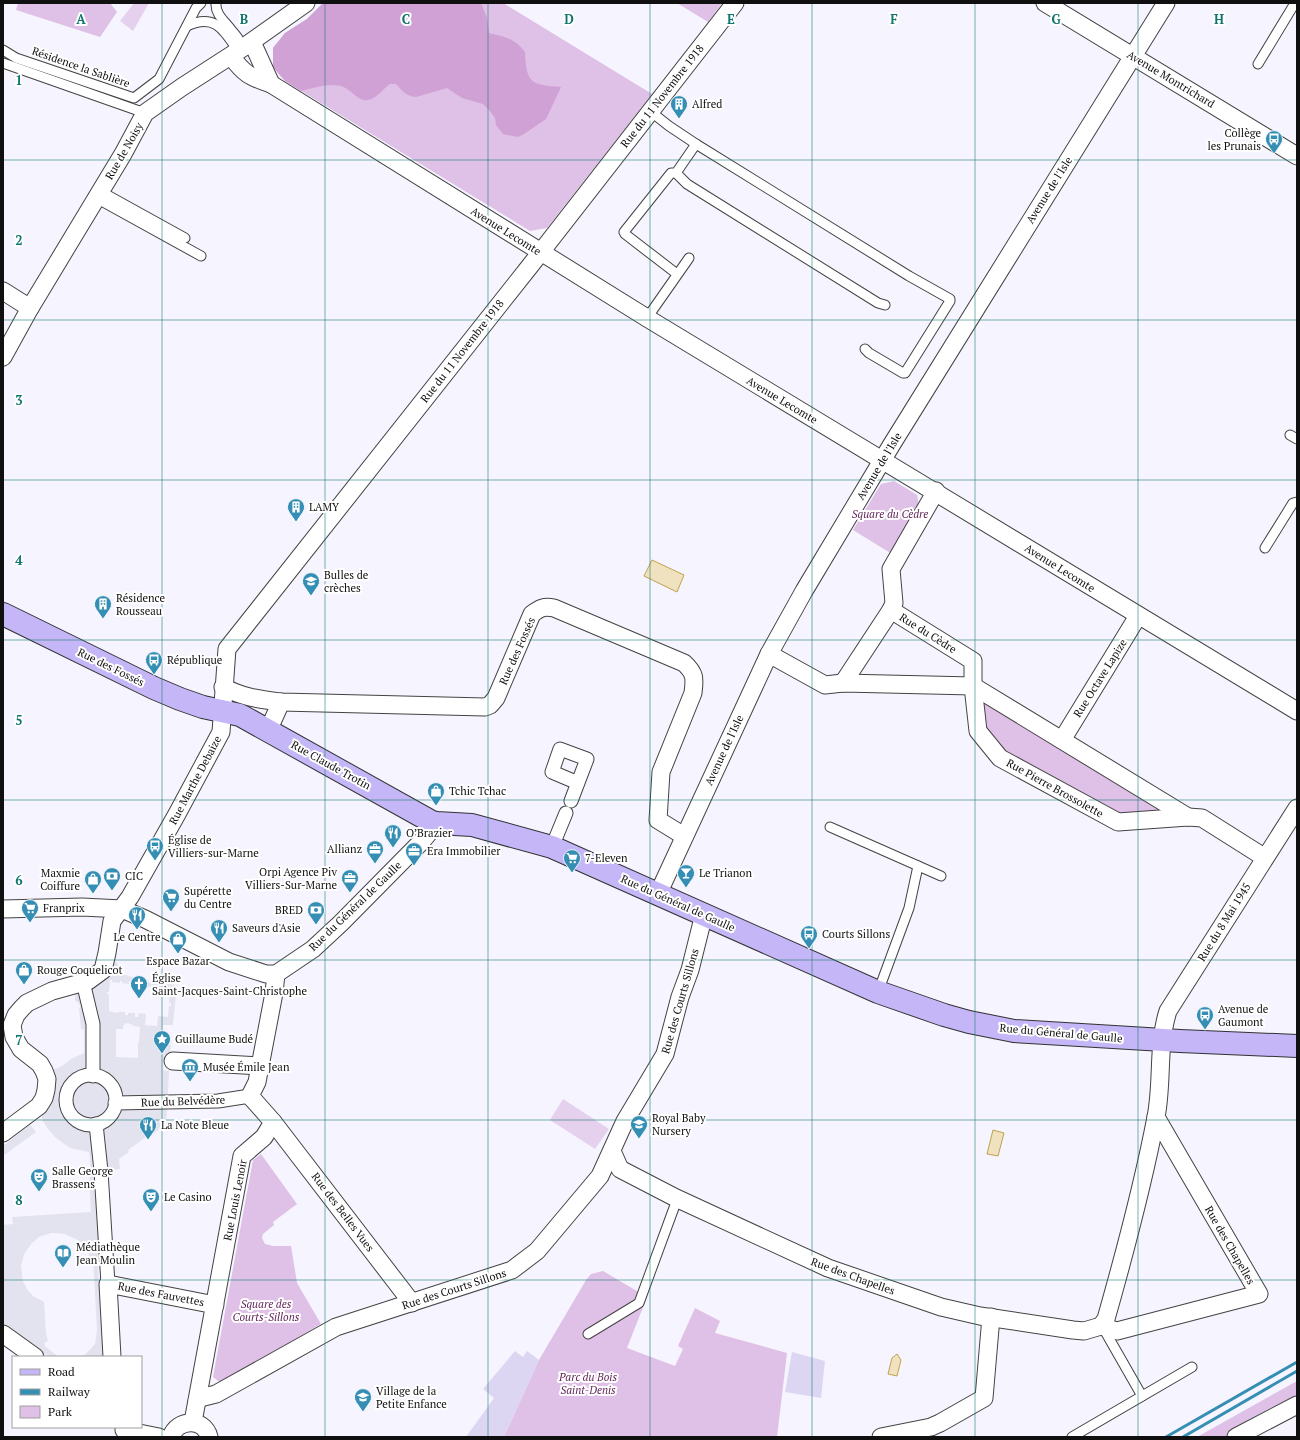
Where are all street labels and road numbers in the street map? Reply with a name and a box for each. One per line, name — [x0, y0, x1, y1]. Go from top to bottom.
street label: Rue du 11 Novembre 1918 — [617, 41, 707, 150]
street label: Résidence la Sablière — [30, 44, 132, 90]
street label: Avenue Montrichard — [1125, 47, 1217, 111]
street label: Rue de Noisy — [102, 120, 146, 182]
street label: Avenue de l'Isle — [1023, 154, 1075, 226]
street label: Avenue Lecomte — [468, 204, 544, 258]
street label: Rue du 11 Novembre 1918 — [417, 296, 507, 405]
street label: Avenue Lecomte — [744, 373, 820, 427]
street label: Avenue de l'Isle — [853, 429, 905, 502]
street label: Avenue Lecomte — [1022, 541, 1098, 595]
street label: Rue du Cèdre — [897, 610, 960, 656]
street label: Rue des Fossés — [496, 615, 538, 687]
street label: Rue Octave Lapize — [1070, 636, 1130, 720]
street label: Rue des Fossés — [75, 645, 147, 689]
street label: Avenue de l'Isle — [702, 712, 747, 788]
street label: Rue Marthe Debaize — [166, 733, 225, 827]
street label: Rue Claude Trotin — [289, 737, 374, 793]
street label: Rue Pierre Brossolette — [1004, 756, 1106, 821]
street label: Rue du Général de Gaulle — [306, 858, 405, 954]
street label: Rue du Général de Gaulle — [619, 871, 738, 935]
street label: Rue du 8 Mai 1945 — [1194, 880, 1254, 964]
street label: Rue des Courts Sillons — [658, 947, 702, 1055]
street label: Rue du Général de Gaulle — [999, 1021, 1124, 1045]
street label: Rue du Belvédère — [141, 1093, 226, 1109]
street label: Rue Louis Lenoir — [220, 1157, 250, 1242]
street label: Rue des Belles Vues — [309, 1170, 377, 1254]
street label: Rue des Chapelles — [1202, 1203, 1258, 1287]
street label: Rue des Chapelles — [809, 1254, 897, 1298]
street label: Rue des Courts Sillons — [400, 1265, 508, 1312]
street label: Rue des Fauvettes — [117, 1279, 206, 1309]

